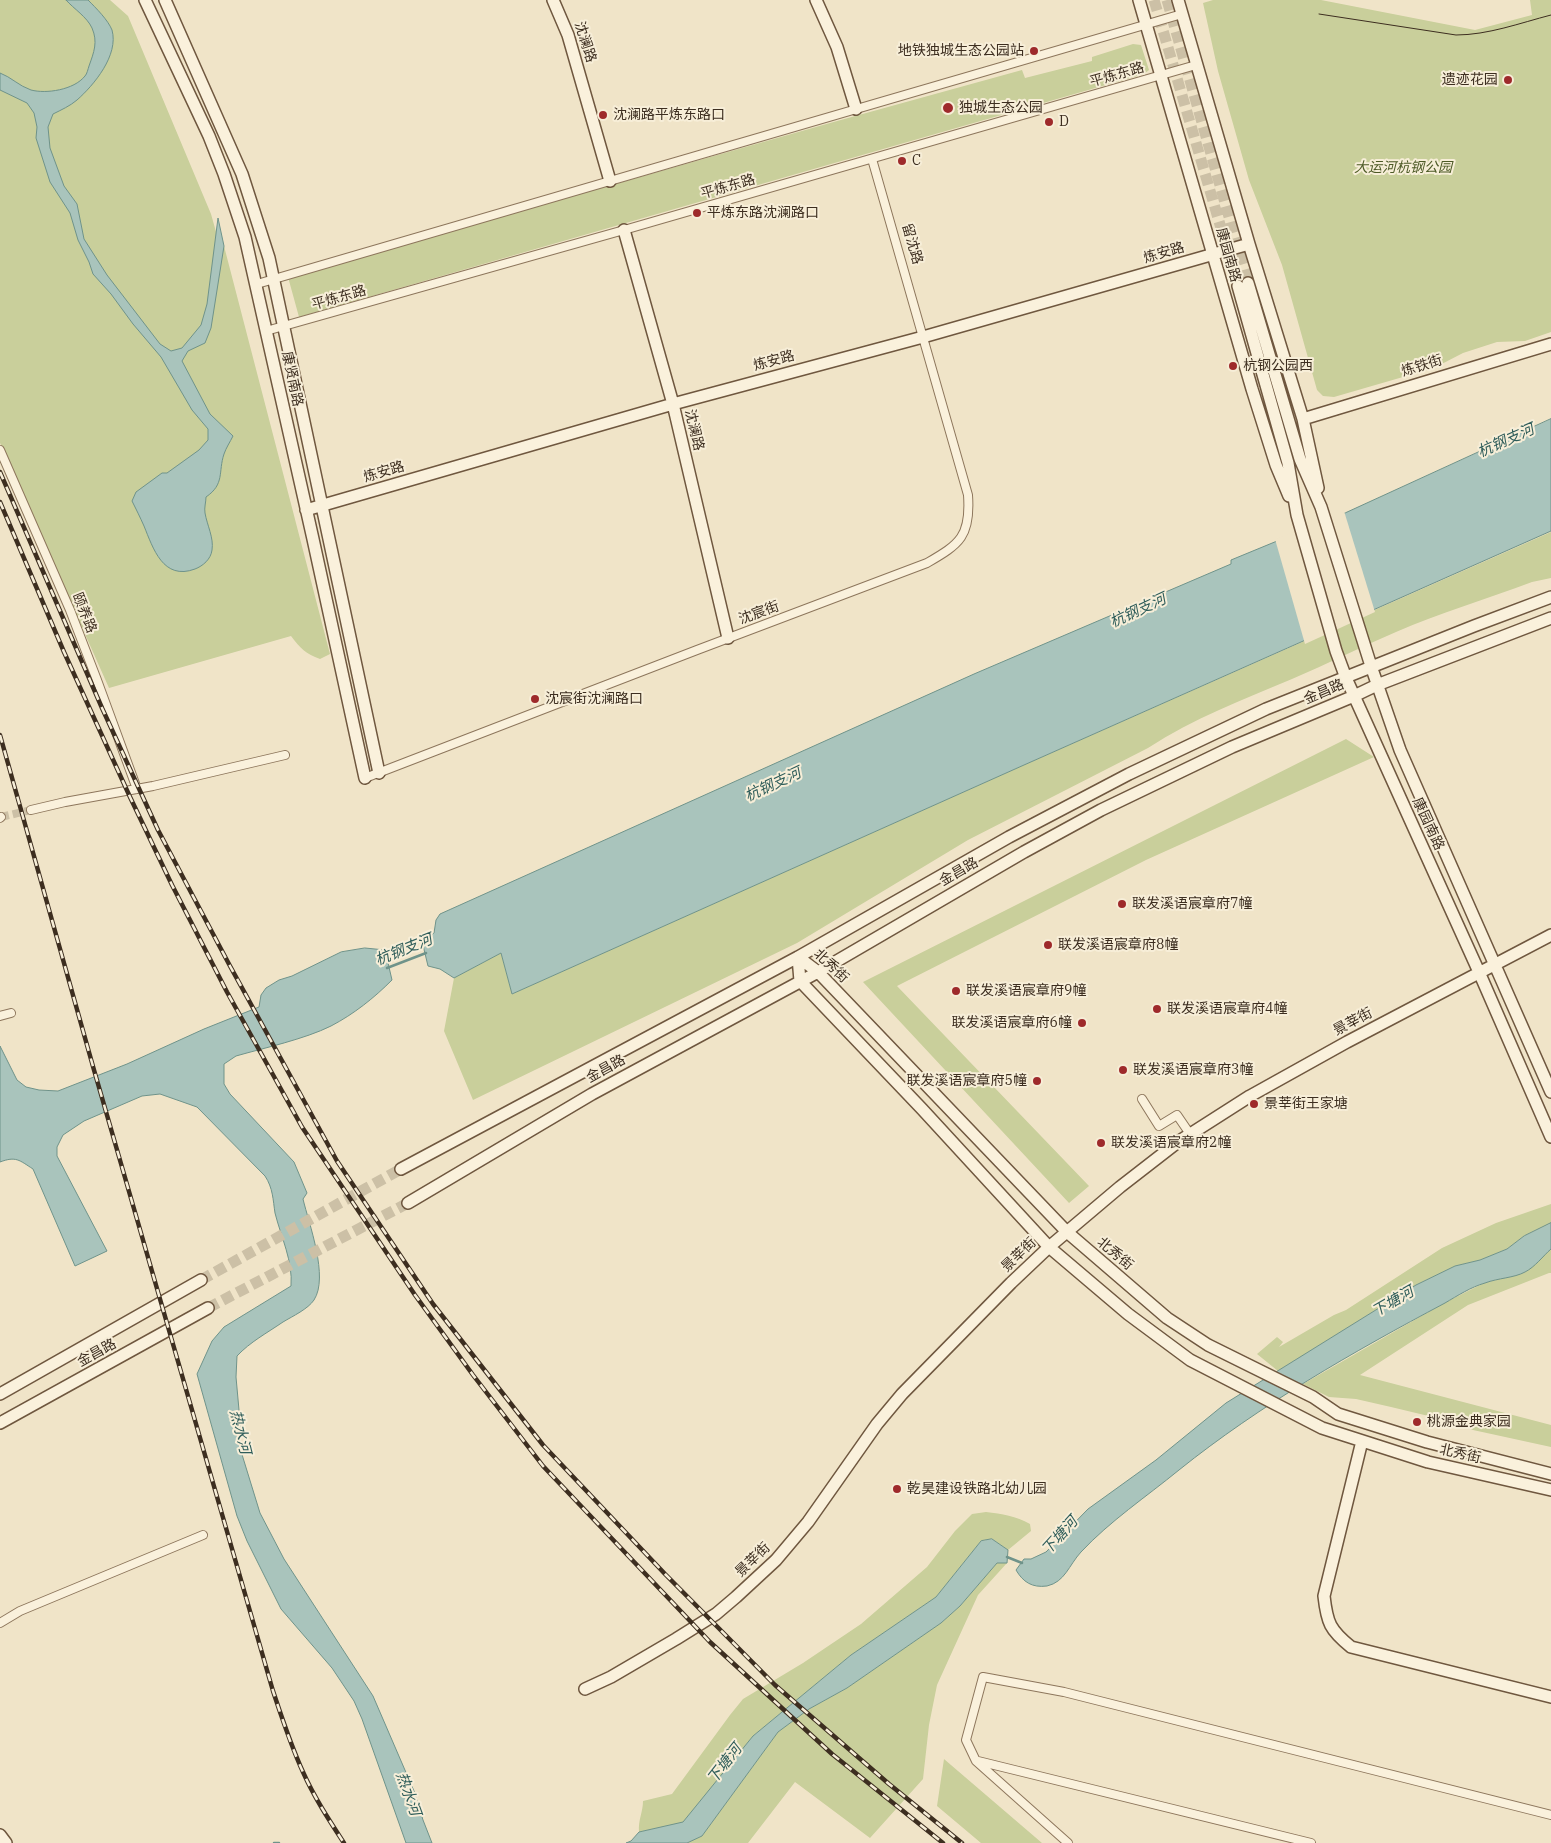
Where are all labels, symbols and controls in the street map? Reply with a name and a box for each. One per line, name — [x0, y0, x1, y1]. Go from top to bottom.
street label: 沈澜路 — [571, 19, 599, 65]
place label: 地铁独城生态公园站 — [898, 43, 1024, 59]
marker: 地铁独城生态公园站 — [1028, 45, 1040, 57]
street label: 平炼东路 — [1088, 59, 1146, 91]
place label: 遗迹花园 — [1442, 72, 1498, 88]
marker: 遗迹花园 — [1502, 74, 1514, 86]
place label: 独城生态公园 — [959, 100, 1043, 116]
marker: 独城生态公园 — [941, 101, 955, 115]
place label: 沈澜路平炼东路口 — [613, 107, 725, 123]
marker: 沈澜路平炼东路口 — [597, 109, 609, 121]
place label: D — [1059, 114, 1069, 130]
marker: D — [1043, 116, 1055, 128]
place label: C — [912, 153, 921, 169]
marker: C — [896, 155, 908, 167]
park label: 大运河杭钢公园 — [1354, 160, 1452, 176]
street label: 平炼东路 — [699, 171, 757, 203]
place label: 平炼东路沈澜路口 — [707, 205, 819, 221]
marker: 平炼东路沈澜路口 — [691, 207, 703, 219]
street label: 留沈路 — [898, 221, 926, 267]
street label: 康园南路 — [1212, 226, 1244, 284]
street label: 炼安路 — [1141, 239, 1187, 267]
street label: 平炼东路 — [310, 282, 368, 314]
street label: 炼安路 — [752, 347, 796, 375]
street label: 康贤南路 — [278, 350, 306, 408]
street label: 炼铁街 — [1399, 352, 1445, 380]
place label: 杭钢公园西 — [1243, 358, 1313, 374]
marker: 杭钢公园西 — [1227, 360, 1239, 372]
street label: 沈澜路 — [681, 408, 707, 452]
water label: 杭钢支河 — [1475, 421, 1537, 461]
street label: 炼安路 — [361, 458, 407, 486]
street label: 颐养路 — [68, 590, 100, 636]
water label: 杭钢支河 — [1107, 590, 1169, 632]
street label: 沈宸街 — [736, 598, 782, 628]
street label: 金昌路 — [1301, 676, 1347, 708]
place label: 沈宸街沈澜路口 — [545, 691, 643, 707]
marker: 沈宸街沈澜路口 — [529, 693, 541, 705]
water label: 杭钢支河 — [742, 764, 804, 806]
street label: 康园南路 — [1409, 795, 1447, 853]
street label: 金昌路 — [937, 854, 981, 890]
place label: 联发溪语宸章府7幢 — [1132, 896, 1252, 912]
marker: 联发溪语宸章府7幢 — [1116, 898, 1128, 910]
water label: 杭钢支河 — [373, 930, 435, 970]
place label: 联发溪语宸章府8幢 — [1058, 937, 1178, 953]
marker: 联发溪语宸章府8幢 — [1042, 939, 1054, 951]
street label: 北秀街 — [810, 946, 852, 986]
place label: 联发溪语宸章府9幢 — [966, 983, 1086, 999]
marker: 联发溪语宸章府9幢 — [950, 985, 962, 997]
place label: 联发溪语宸章府4幢 — [1167, 1001, 1287, 1017]
marker: 联发溪语宸章府4幢 — [1151, 1003, 1163, 1015]
street label: 景莘街 — [1331, 1005, 1375, 1039]
place label: 联发溪语宸章府6幢 — [952, 1015, 1072, 1031]
marker: 联发溪语宸章府6幢 — [1076, 1017, 1088, 1029]
street label: 金昌路 — [584, 1051, 628, 1087]
place label: 联发溪语宸章府3幢 — [1133, 1062, 1253, 1078]
marker: 联发溪语宸章府3幢 — [1117, 1064, 1129, 1076]
place label: 联发溪语宸章府5幢 — [907, 1073, 1027, 1089]
marker: 联发溪语宸章府5幢 — [1031, 1075, 1043, 1087]
place label: 景莘街王家塘 — [1264, 1096, 1348, 1112]
marker: 景莘街王家塘 — [1248, 1098, 1260, 1110]
place label: 联发溪语宸章府2幢 — [1111, 1135, 1231, 1151]
marker: 联发溪语宸章府2幢 — [1095, 1137, 1107, 1149]
street label: 景莘街 — [998, 1234, 1040, 1276]
street label: 北秀街 — [1094, 1234, 1136, 1274]
water label: 下塘河 — [1369, 1283, 1417, 1321]
street label: 金昌路 — [75, 1335, 119, 1371]
water label: 热水河 — [226, 1408, 254, 1456]
place label: 桃源金典家园 — [1427, 1414, 1511, 1430]
marker: 桃源金典家园 — [1411, 1416, 1423, 1428]
street label: 北秀街 — [1438, 1441, 1482, 1467]
place label: 乾昊建设铁路北幼儿园 — [907, 1481, 1047, 1497]
marker: 乾昊建设铁路北幼儿园 — [891, 1483, 903, 1495]
water label: 下塘河 — [1038, 1513, 1082, 1559]
street label: 景莘街 — [732, 1539, 774, 1581]
water label: 下塘河 — [704, 1741, 746, 1787]
water label: 热水河 — [392, 1770, 424, 1818]

